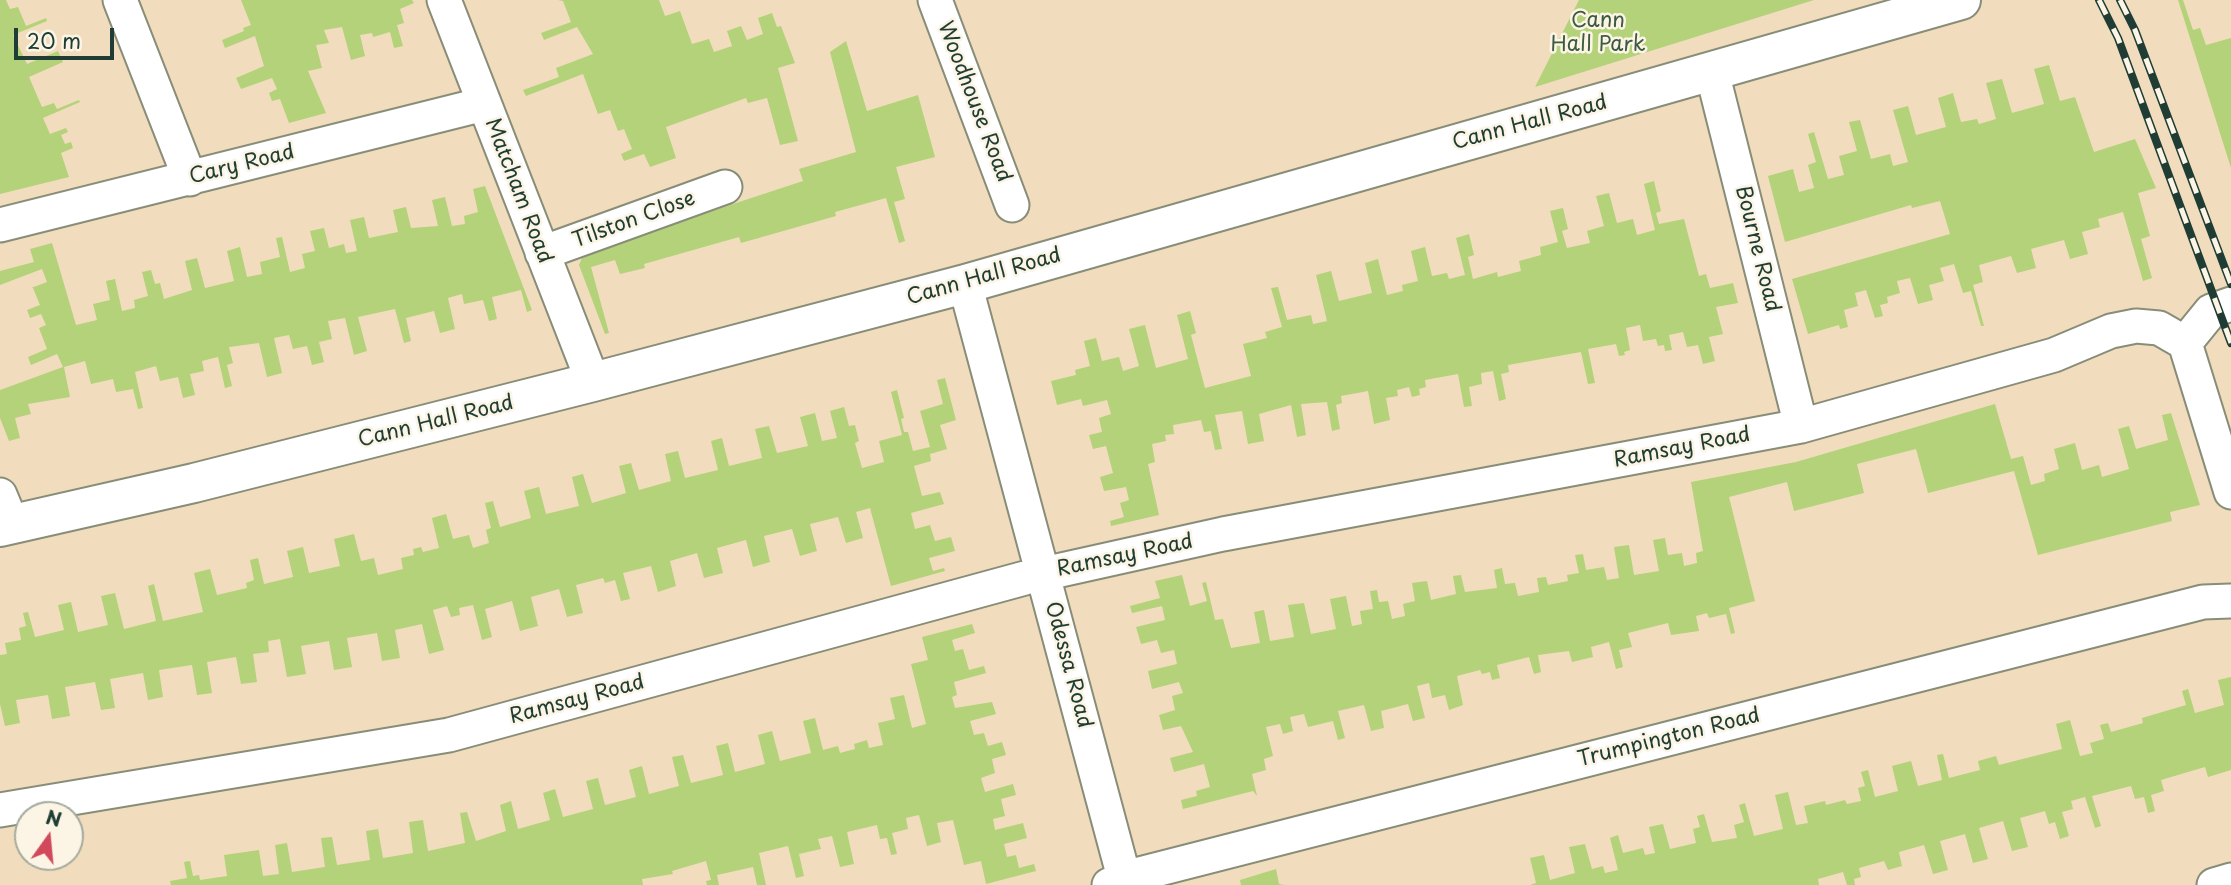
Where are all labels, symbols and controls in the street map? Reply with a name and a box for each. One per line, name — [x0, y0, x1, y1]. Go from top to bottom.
park label: Cann Hall Park — [1551, 8, 1645, 58]
scale bar — [18, 14, 117, 58]
street label: Woodhouse Road — [932, 18, 1016, 186]
text: 20 m — [27, 24, 81, 56]
street label: Cann Hall Road — [1450, 90, 1610, 156]
street label: Matcham Road — [479, 115, 557, 267]
street label: Cary Road — [187, 140, 297, 190]
street label: Bourne Road — [1729, 183, 1785, 315]
street label: Tilston Close — [569, 186, 699, 254]
street label: Cann Hall Road — [904, 243, 1064, 311]
street label: Cann Hall Road — [356, 390, 516, 454]
street label: Ramsay Road — [1612, 422, 1752, 474]
street label: Ramsay Road — [1055, 529, 1195, 583]
street label: Odessa Road — [1039, 599, 1097, 731]
street label: Ramsay Road — [507, 670, 647, 730]
street label: Trumpington Road — [1575, 703, 1763, 773]
north arrow — [14, 801, 84, 871]
text: N — [43, 802, 65, 833]

